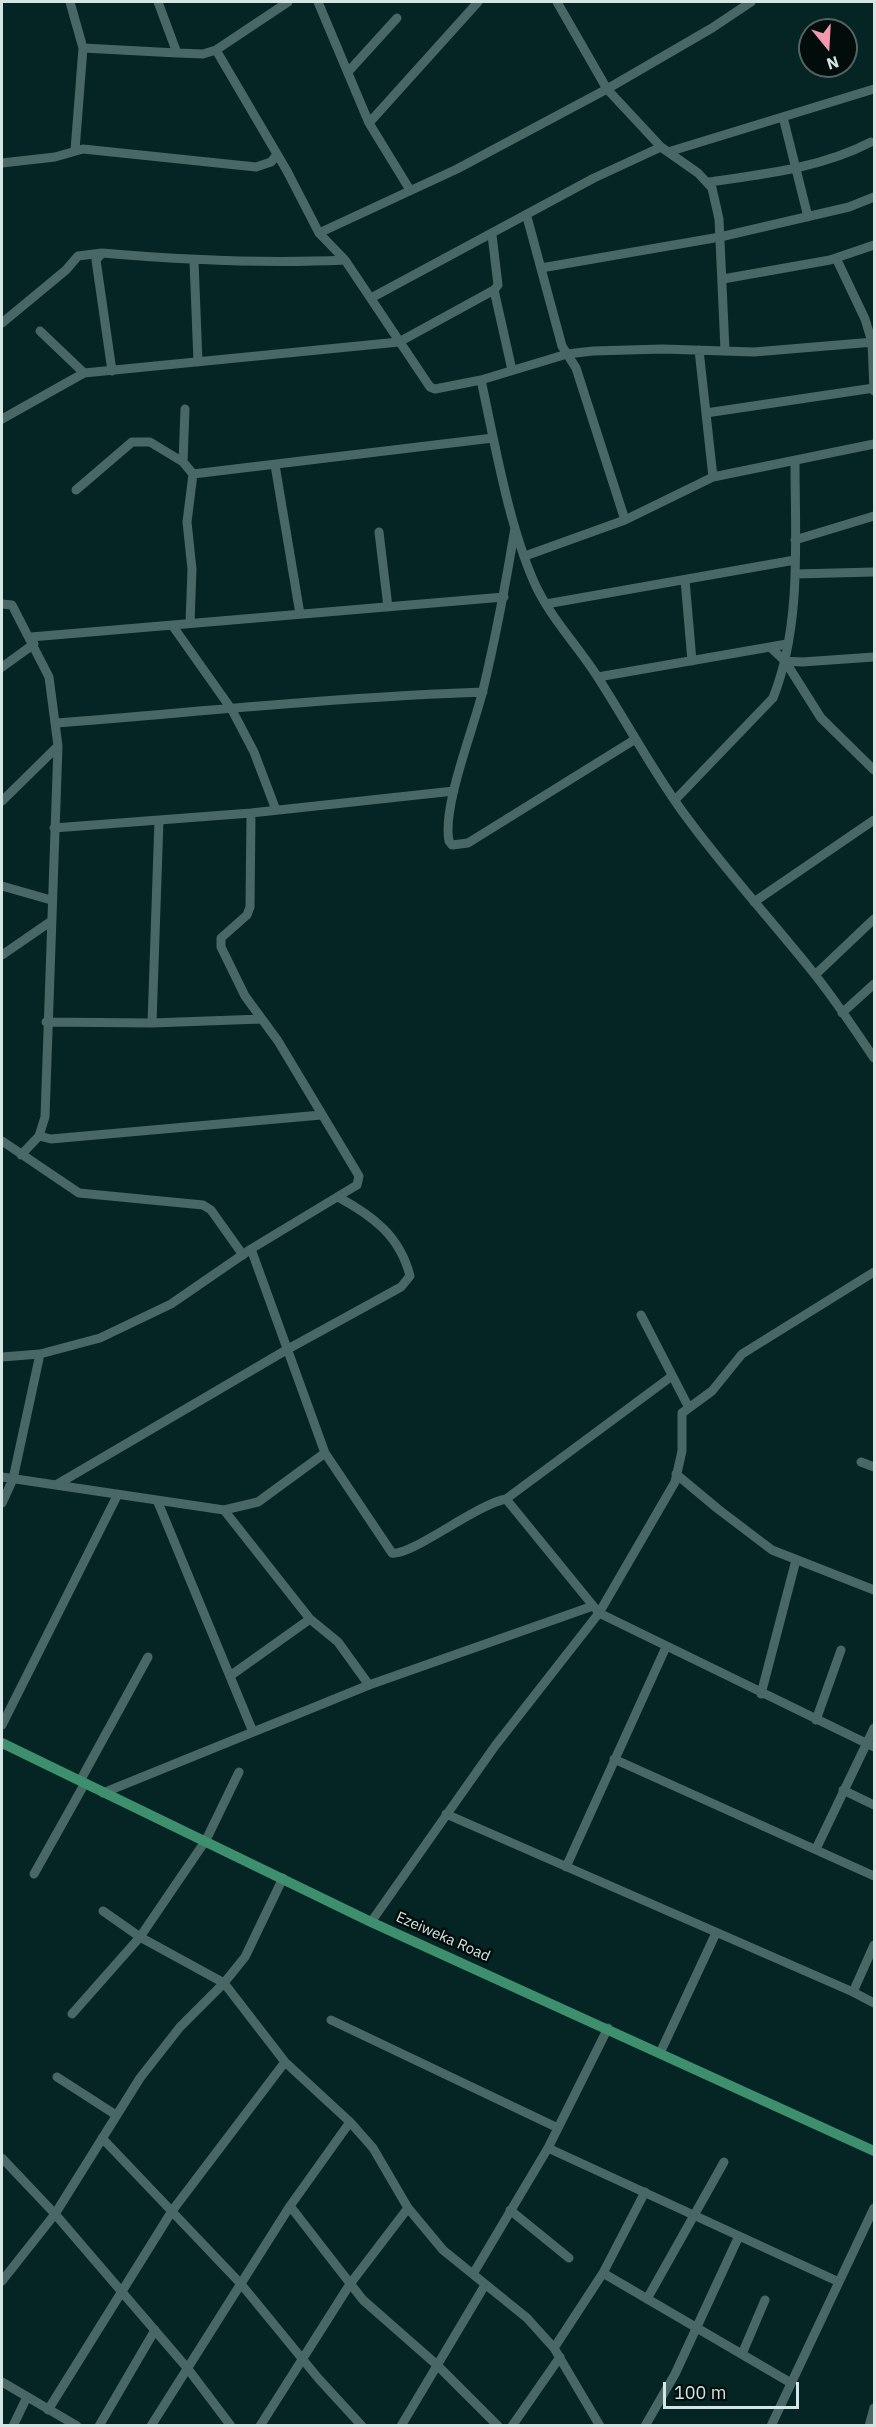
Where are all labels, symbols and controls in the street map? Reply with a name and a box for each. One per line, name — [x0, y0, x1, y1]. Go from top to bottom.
north arrow — [798, 18, 858, 78]
text: N — [824, 52, 842, 75]
street label: Ezeiweka Road — [393, 1908, 493, 1966]
scale bar — [666, 2370, 802, 2408]
text: 100 m — [674, 2381, 726, 2404]

